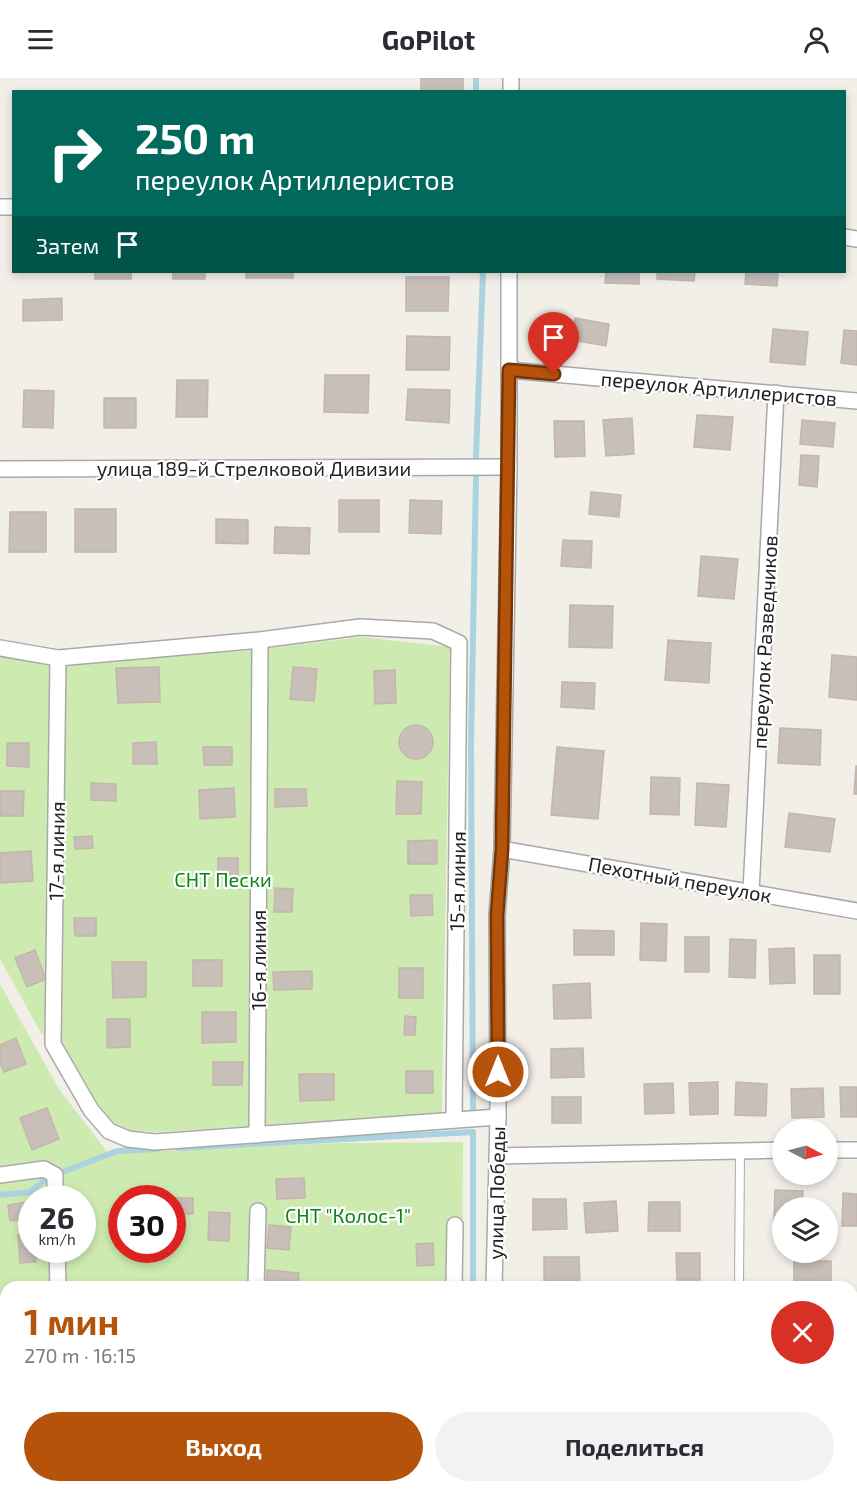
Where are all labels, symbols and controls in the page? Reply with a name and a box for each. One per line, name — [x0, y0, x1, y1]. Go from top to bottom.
icon: menu — [24, 23, 57, 56]
text: GoPilot — [382, 23, 475, 55]
icon: person — [800, 23, 833, 56]
text: 250 m — [135, 112, 255, 162]
icon: right — [36, 114, 114, 192]
text: переулок Артиллеристов — [135, 163, 455, 195]
icon: arrive — [111, 228, 144, 261]
text: Затем — [36, 232, 99, 258]
pin — [528, 312, 579, 374]
icon: arrive — [537, 321, 570, 354]
street label: переулок Артиллеристов — [600, 366, 838, 411]
street label: улица 189-й Стрелковой Дивизии — [97, 456, 411, 481]
street label: переулок Разведчиков — [746, 535, 783, 750]
street label: 17-я линия — [43, 801, 69, 901]
street label: 15-я линия — [444, 831, 470, 931]
street label: Пехотный переулок — [586, 851, 774, 908]
park label: СНТ Пески — [174, 867, 272, 891]
street label: 16-я линия — [246, 910, 270, 1010]
position arrow — [466, 1040, 530, 1104]
north arrow — [772, 1119, 838, 1185]
map controls — [772, 1119, 838, 1263]
street label: улица Победы — [483, 1126, 510, 1260]
speed limit sign: 30 — [108, 1185, 186, 1263]
button: layers — [772, 1197, 838, 1263]
text: 26 — [39, 1199, 75, 1235]
park label: СНТ "Колос-1" — [285, 1203, 411, 1227]
text: km/h — [38, 1230, 76, 1248]
text: 1 мин — [24, 1299, 119, 1342]
button: close — [771, 1301, 834, 1364]
text: 270 m · 16:15 — [24, 1343, 136, 1367]
button: Выход — [24, 1412, 423, 1481]
button: Поделиться — [435, 1412, 834, 1481]

